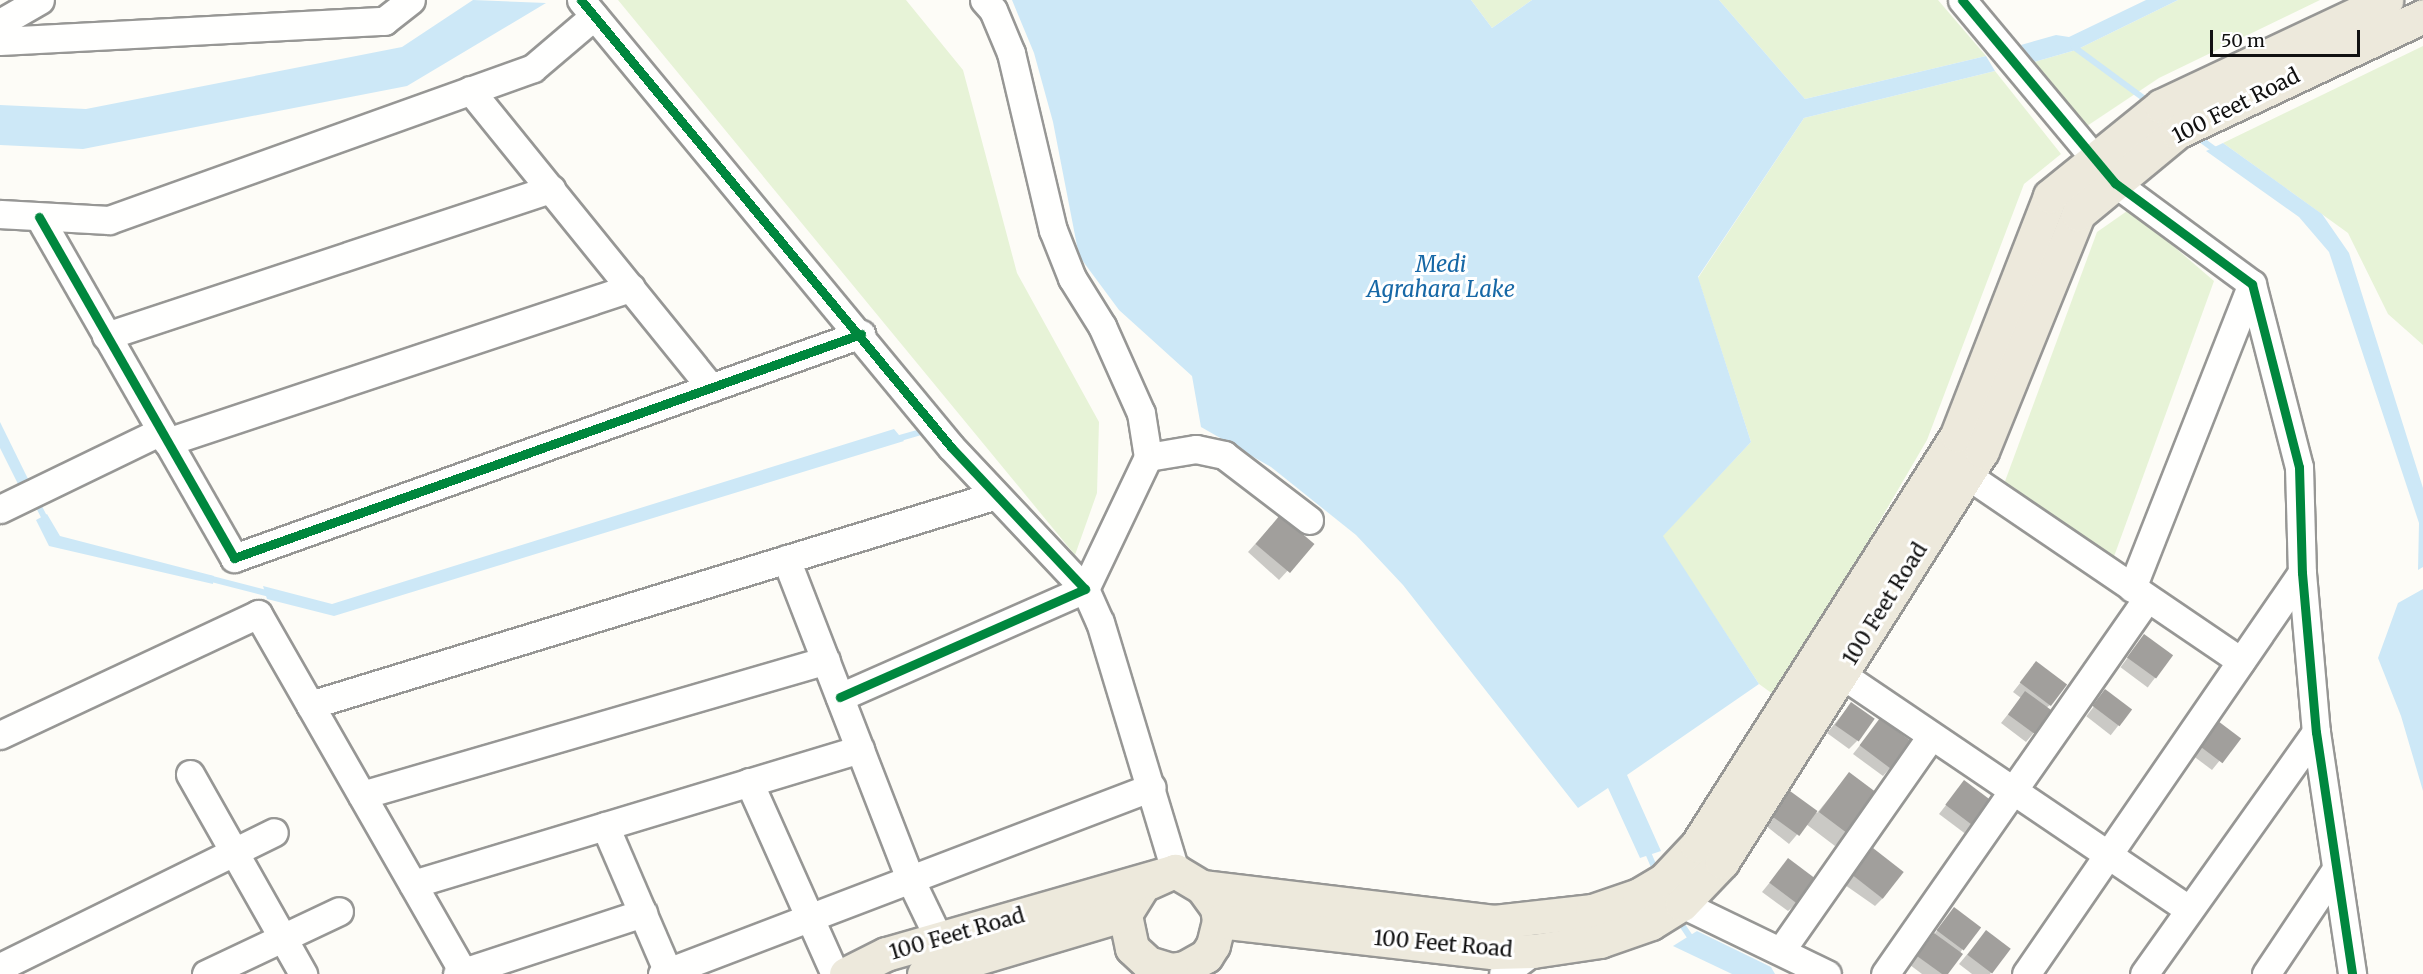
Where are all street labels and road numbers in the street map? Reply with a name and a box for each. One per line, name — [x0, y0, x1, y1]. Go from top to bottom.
street label: 100 Feet Road — [2168, 63, 2304, 149]
street label: 100 Feet Road — [1837, 538, 1933, 670]
street label: 100 Feet Road — [887, 903, 1027, 965]
street label: 100 Feet Road — [1373, 925, 1513, 963]

